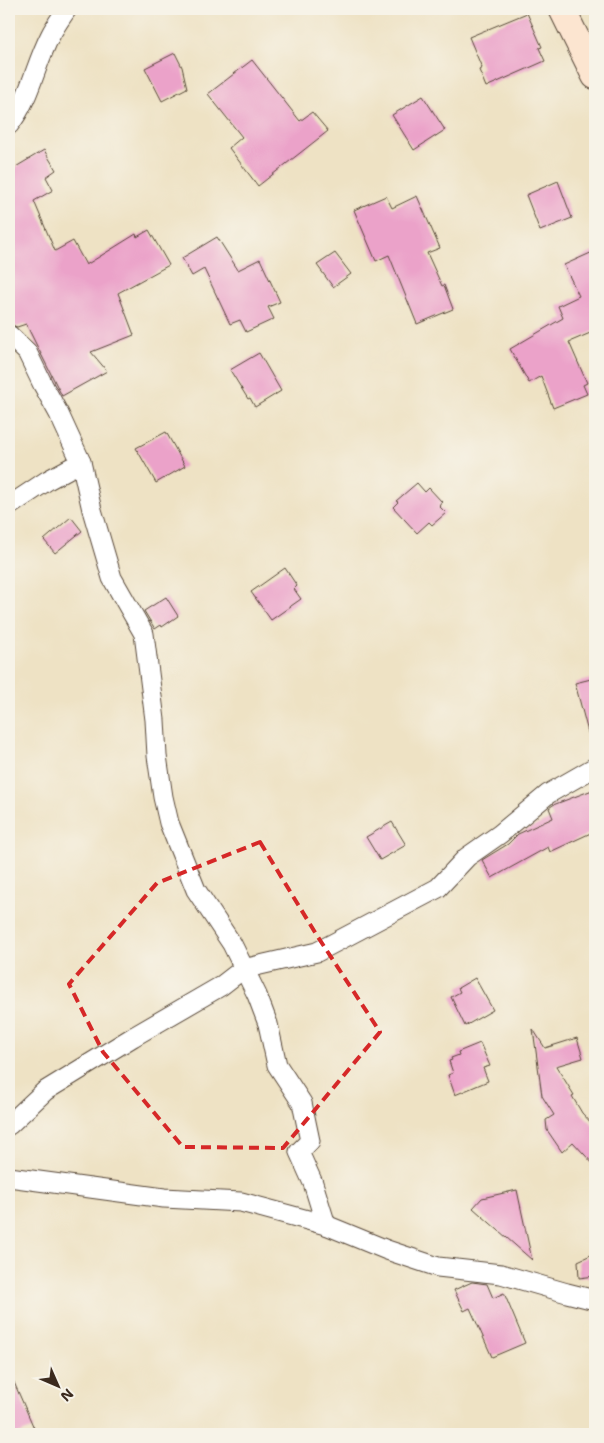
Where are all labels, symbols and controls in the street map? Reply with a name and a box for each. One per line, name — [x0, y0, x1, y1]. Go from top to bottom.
north arrow — [32, 1360, 82, 1410]
text: N — [57, 1385, 77, 1405]

